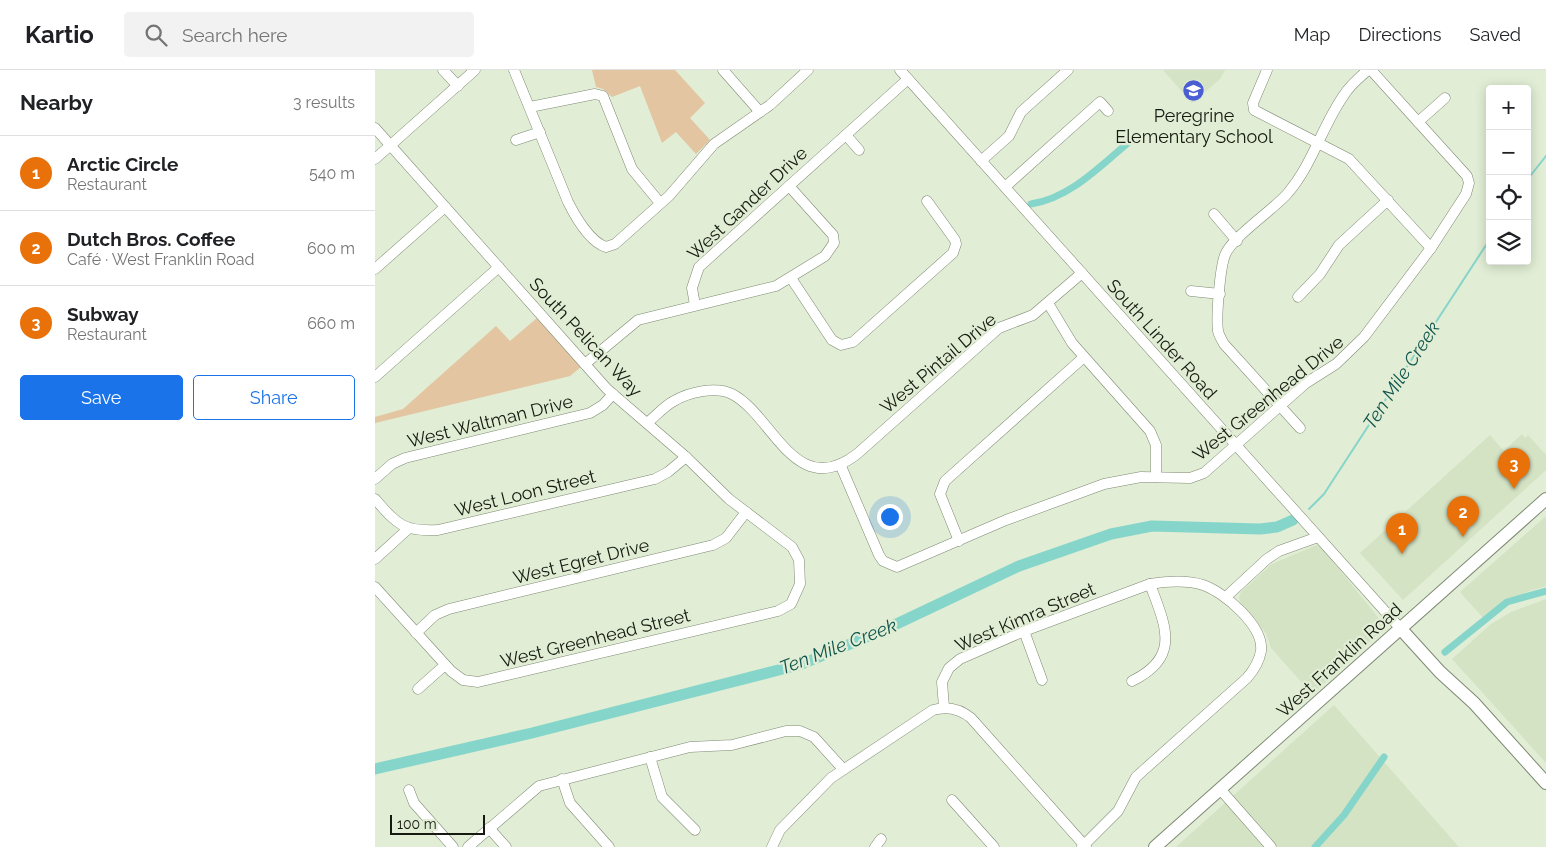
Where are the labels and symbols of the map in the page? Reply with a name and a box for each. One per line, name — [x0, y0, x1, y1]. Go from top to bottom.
school or university icon: Peregrine Elementary School — [1182, 78, 1206, 102]
place label: Peregrine Elementary School — [1115, 105, 1273, 147]
street label: West Gander Drive — [683, 142, 811, 264]
street label: South Pelican Way — [525, 273, 647, 401]
street label: South Linder Road — [1103, 275, 1221, 403]
street label: West Pintail Drive — [876, 308, 1000, 418]
water label: Ten Mile Creek — [1358, 317, 1444, 433]
street label: West Greenhead Drive — [1188, 331, 1348, 465]
street label: West Waltman Drive — [405, 390, 575, 452]
pin: 3 — [1498, 448, 1530, 489]
street label: West Loon Street — [452, 465, 598, 521]
pin: 2 — [1447, 496, 1479, 537]
your location — [877, 504, 903, 530]
pin: 1 — [1386, 513, 1418, 554]
street label: West Egret Drive — [511, 534, 652, 588]
street label: West Kimra Street — [952, 578, 1098, 656]
street label: West Franklin Road — [1272, 598, 1406, 722]
street label: West Greenhead Street — [498, 604, 692, 672]
water label: Ten Mile Creek — [776, 614, 900, 678]
scale bar — [390, 812, 485, 835]

